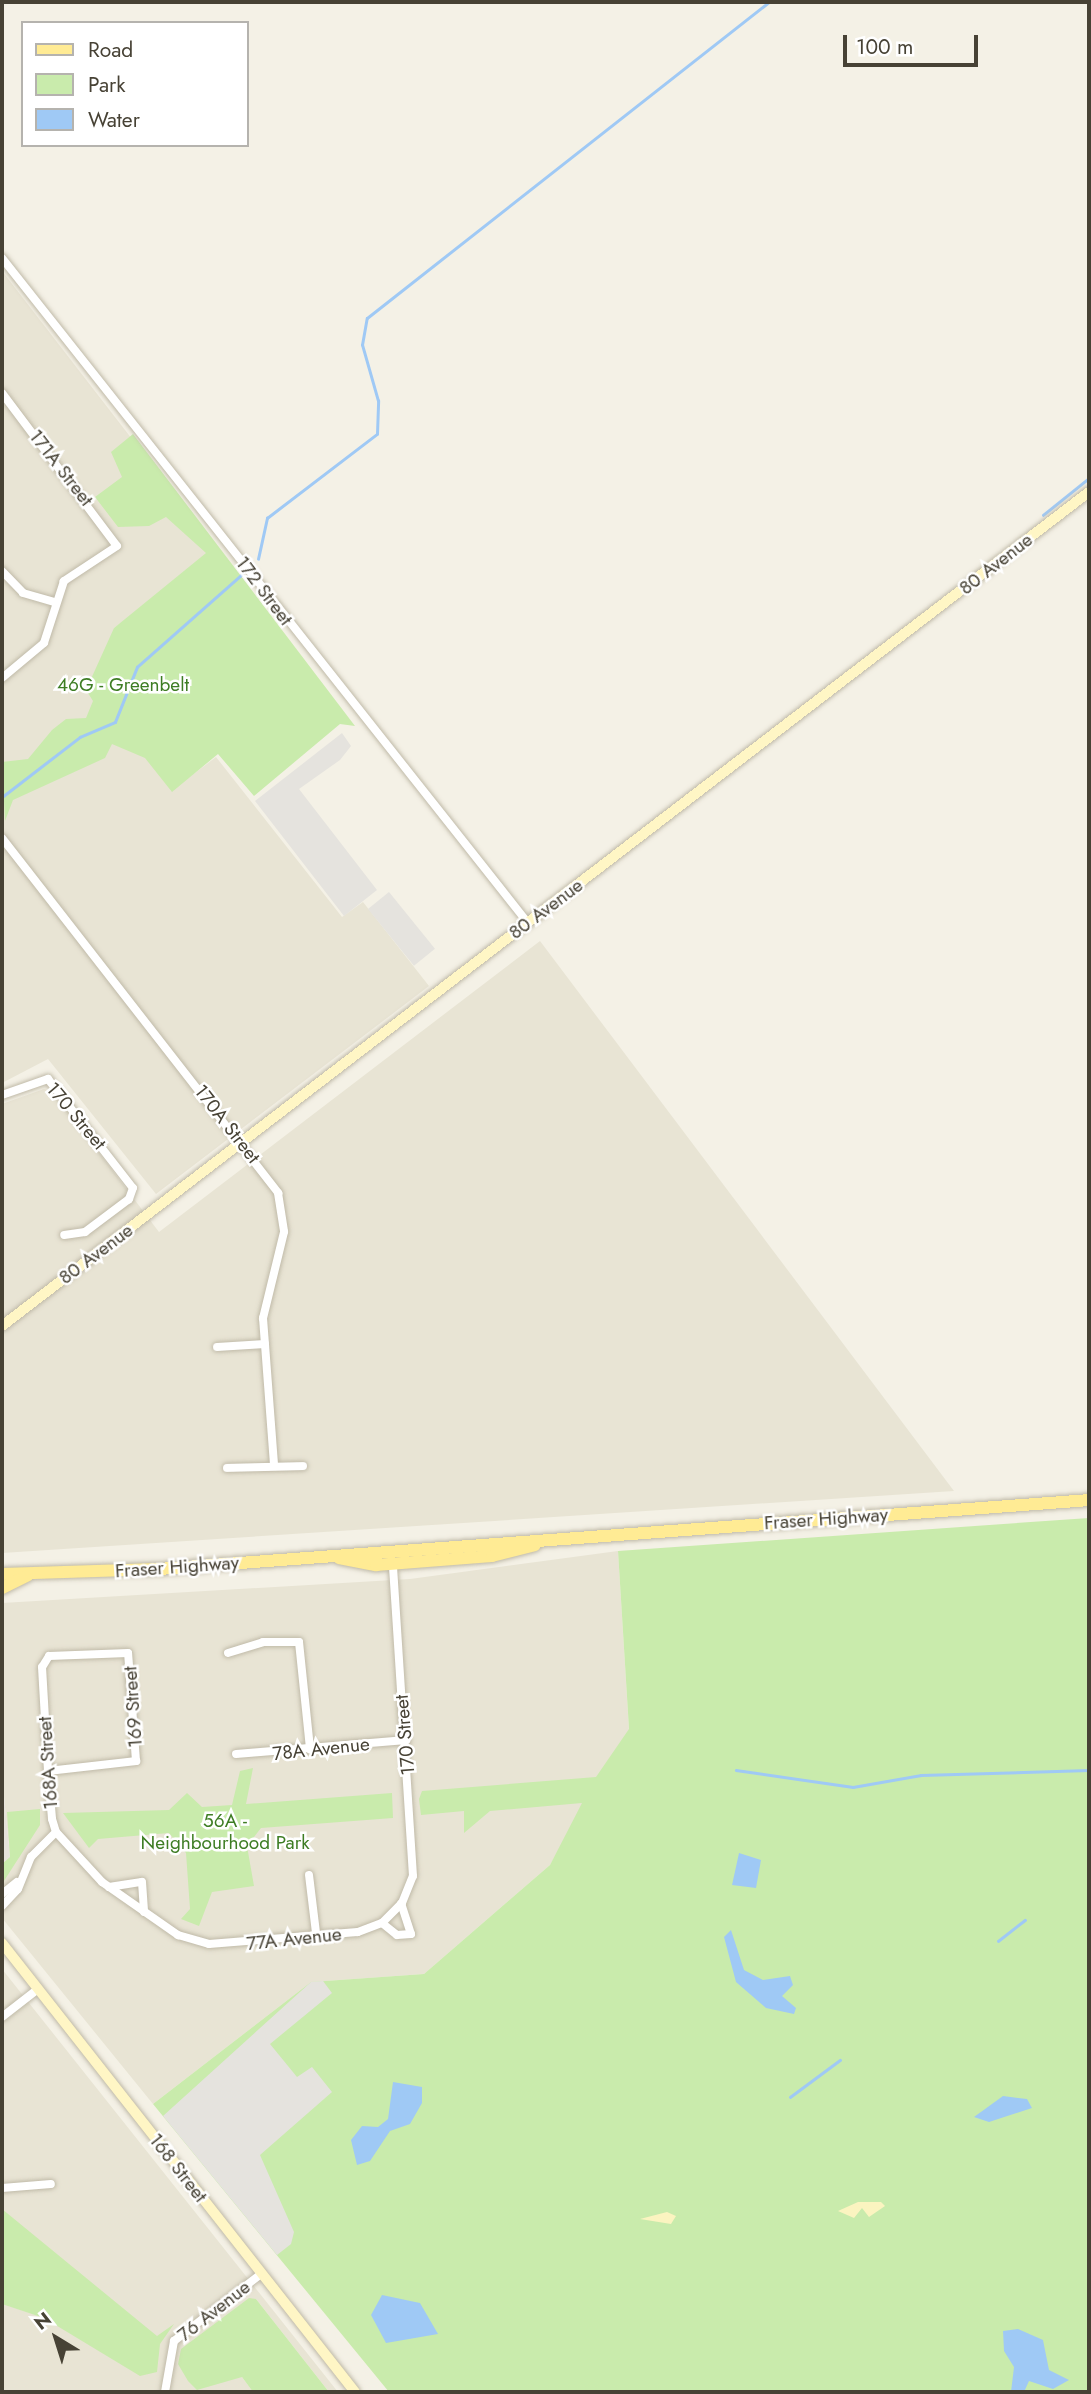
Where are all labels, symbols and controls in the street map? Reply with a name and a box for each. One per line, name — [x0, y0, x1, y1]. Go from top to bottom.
legend — [21, 21, 248, 147]
scale bar — [846, 21, 981, 65]
text: 100 m — [856, 32, 913, 62]
text: Road — [88, 35, 133, 65]
text: Park — [88, 70, 125, 100]
text: Water — [88, 105, 140, 135]
street label: 171A Street — [24, 425, 98, 511]
street label: 80 Avenue — [955, 528, 1037, 600]
street label: 172 Street — [231, 552, 297, 630]
park label: 46G - Greenbelt — [57, 674, 189, 696]
street label: 80 Avenue — [505, 874, 587, 944]
street label: 170 Street — [41, 1078, 111, 1154]
street label: 170A Street — [189, 1080, 265, 1168]
street label: 80 Avenue — [55, 1219, 137, 1289]
street label: Fraser Highway — [763, 1503, 889, 1535]
street label: Fraser Highway — [114, 1551, 240, 1583]
street label: 169 Street — [119, 1666, 147, 1748]
street label: 170 Street — [390, 1694, 420, 1776]
street label: 168A Street — [33, 1716, 63, 1810]
street label: 78A Avenue — [271, 1733, 371, 1765]
park label: 56A - Neighbourhood Park — [140, 1810, 310, 1854]
street label: 77A Avenue — [245, 1923, 343, 1955]
street label: 168 Street — [144, 2129, 212, 2207]
street label: 76 Avenue — [173, 2276, 255, 2346]
north arrow — [21, 2303, 91, 2373]
text: N — [29, 2306, 57, 2336]

